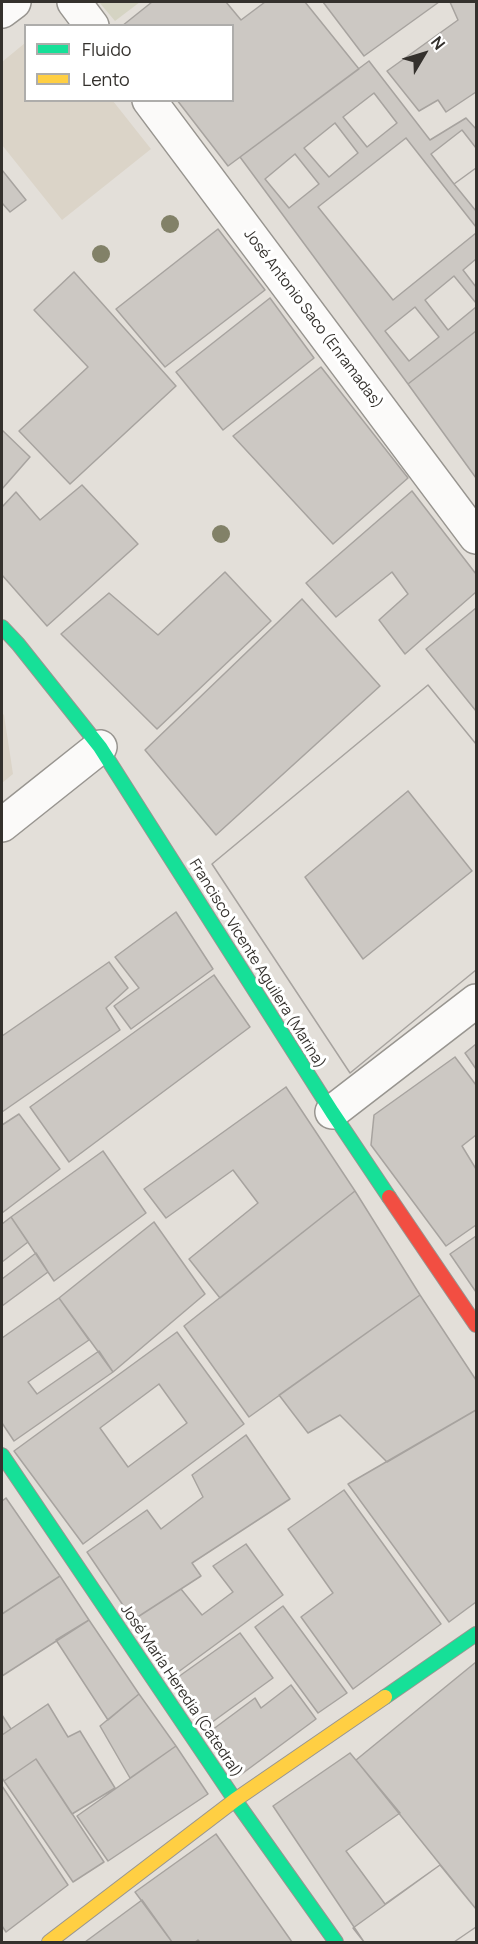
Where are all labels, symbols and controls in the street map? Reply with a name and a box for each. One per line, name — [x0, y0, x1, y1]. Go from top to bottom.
legend — [24, 24, 234, 102]
north arrow — [394, 24, 454, 84]
text: N — [426, 32, 450, 54]
text: Fluido — [82, 37, 131, 61]
text: Lento — [82, 67, 130, 91]
street label: José Antonio Saco (Enramadas) — [240, 226, 386, 412]
street label: Francisco Vicente Aguilera (Marina) — [185, 856, 329, 1072]
street label: José María Heredia (Catedral) — [116, 1601, 246, 1781]

